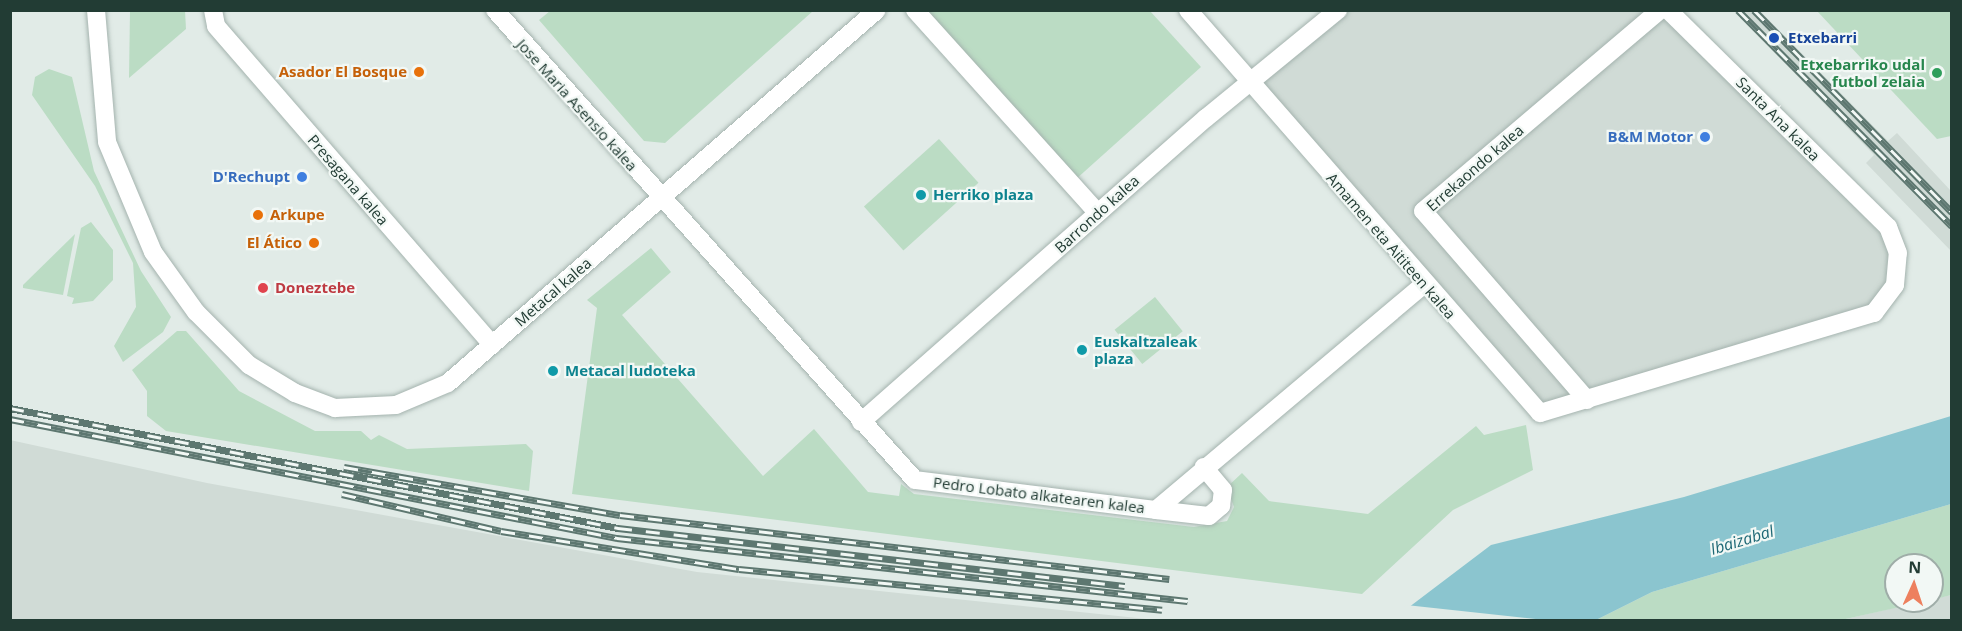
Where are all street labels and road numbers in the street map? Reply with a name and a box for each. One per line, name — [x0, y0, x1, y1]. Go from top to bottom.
street label: Jose Maria Asensio kalea — [513, 35, 641, 175]
street label: Santa Ana kalea — [1732, 73, 1824, 165]
street label: Errekaondo kalea — [1423, 121, 1527, 215]
street label: Presagana kalea — [304, 131, 392, 229]
street label: Amamen eta Aititeen kalea — [1323, 169, 1459, 323]
street label: Barrondo kalea — [1051, 171, 1143, 257]
street label: Metacal kalea — [511, 254, 595, 330]
street label: Pedro Lobato alkatearen kalea — [932, 473, 1146, 517]

